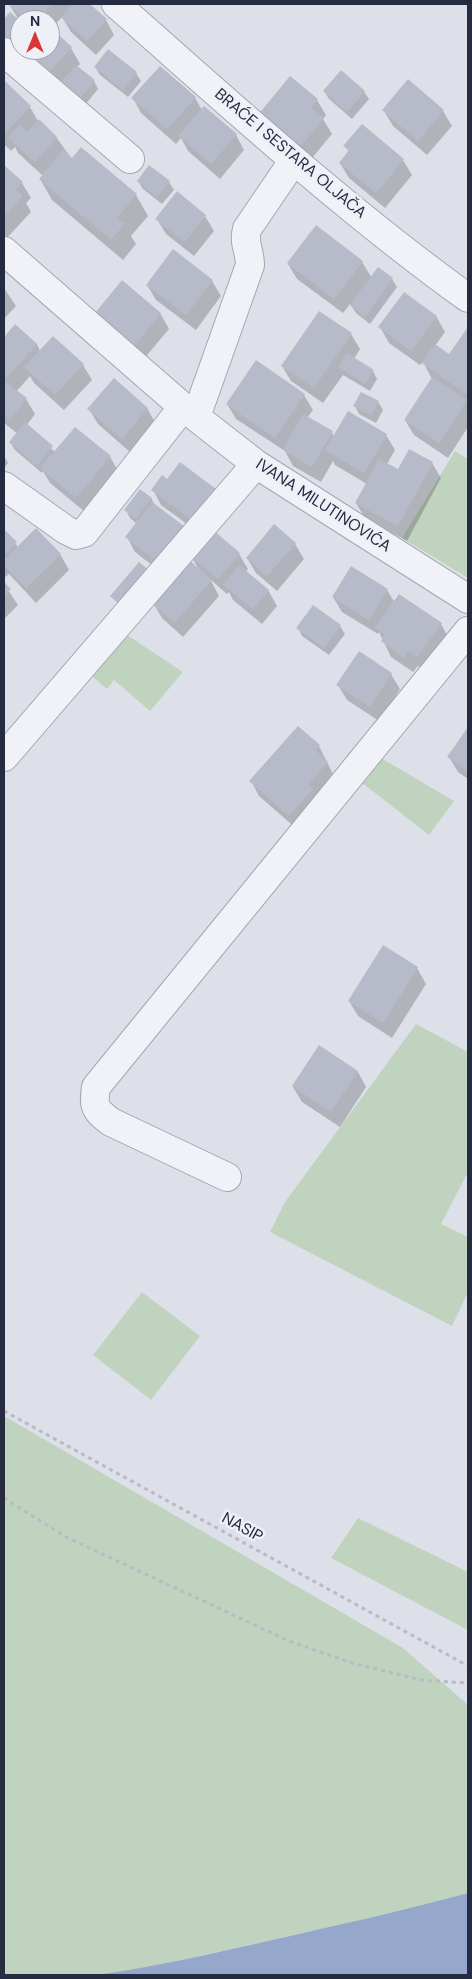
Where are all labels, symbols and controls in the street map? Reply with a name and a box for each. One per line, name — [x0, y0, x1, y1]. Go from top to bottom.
north arrow — [10, 10, 60, 60]
text: N — [30, 12, 40, 30]
street label: BRAĆE I SESTARA OLJAČA — [210, 85, 370, 223]
street label: IVANA MILUTINOVIĆA — [252, 455, 394, 557]
street label: NASIP — [218, 1509, 266, 1547]

